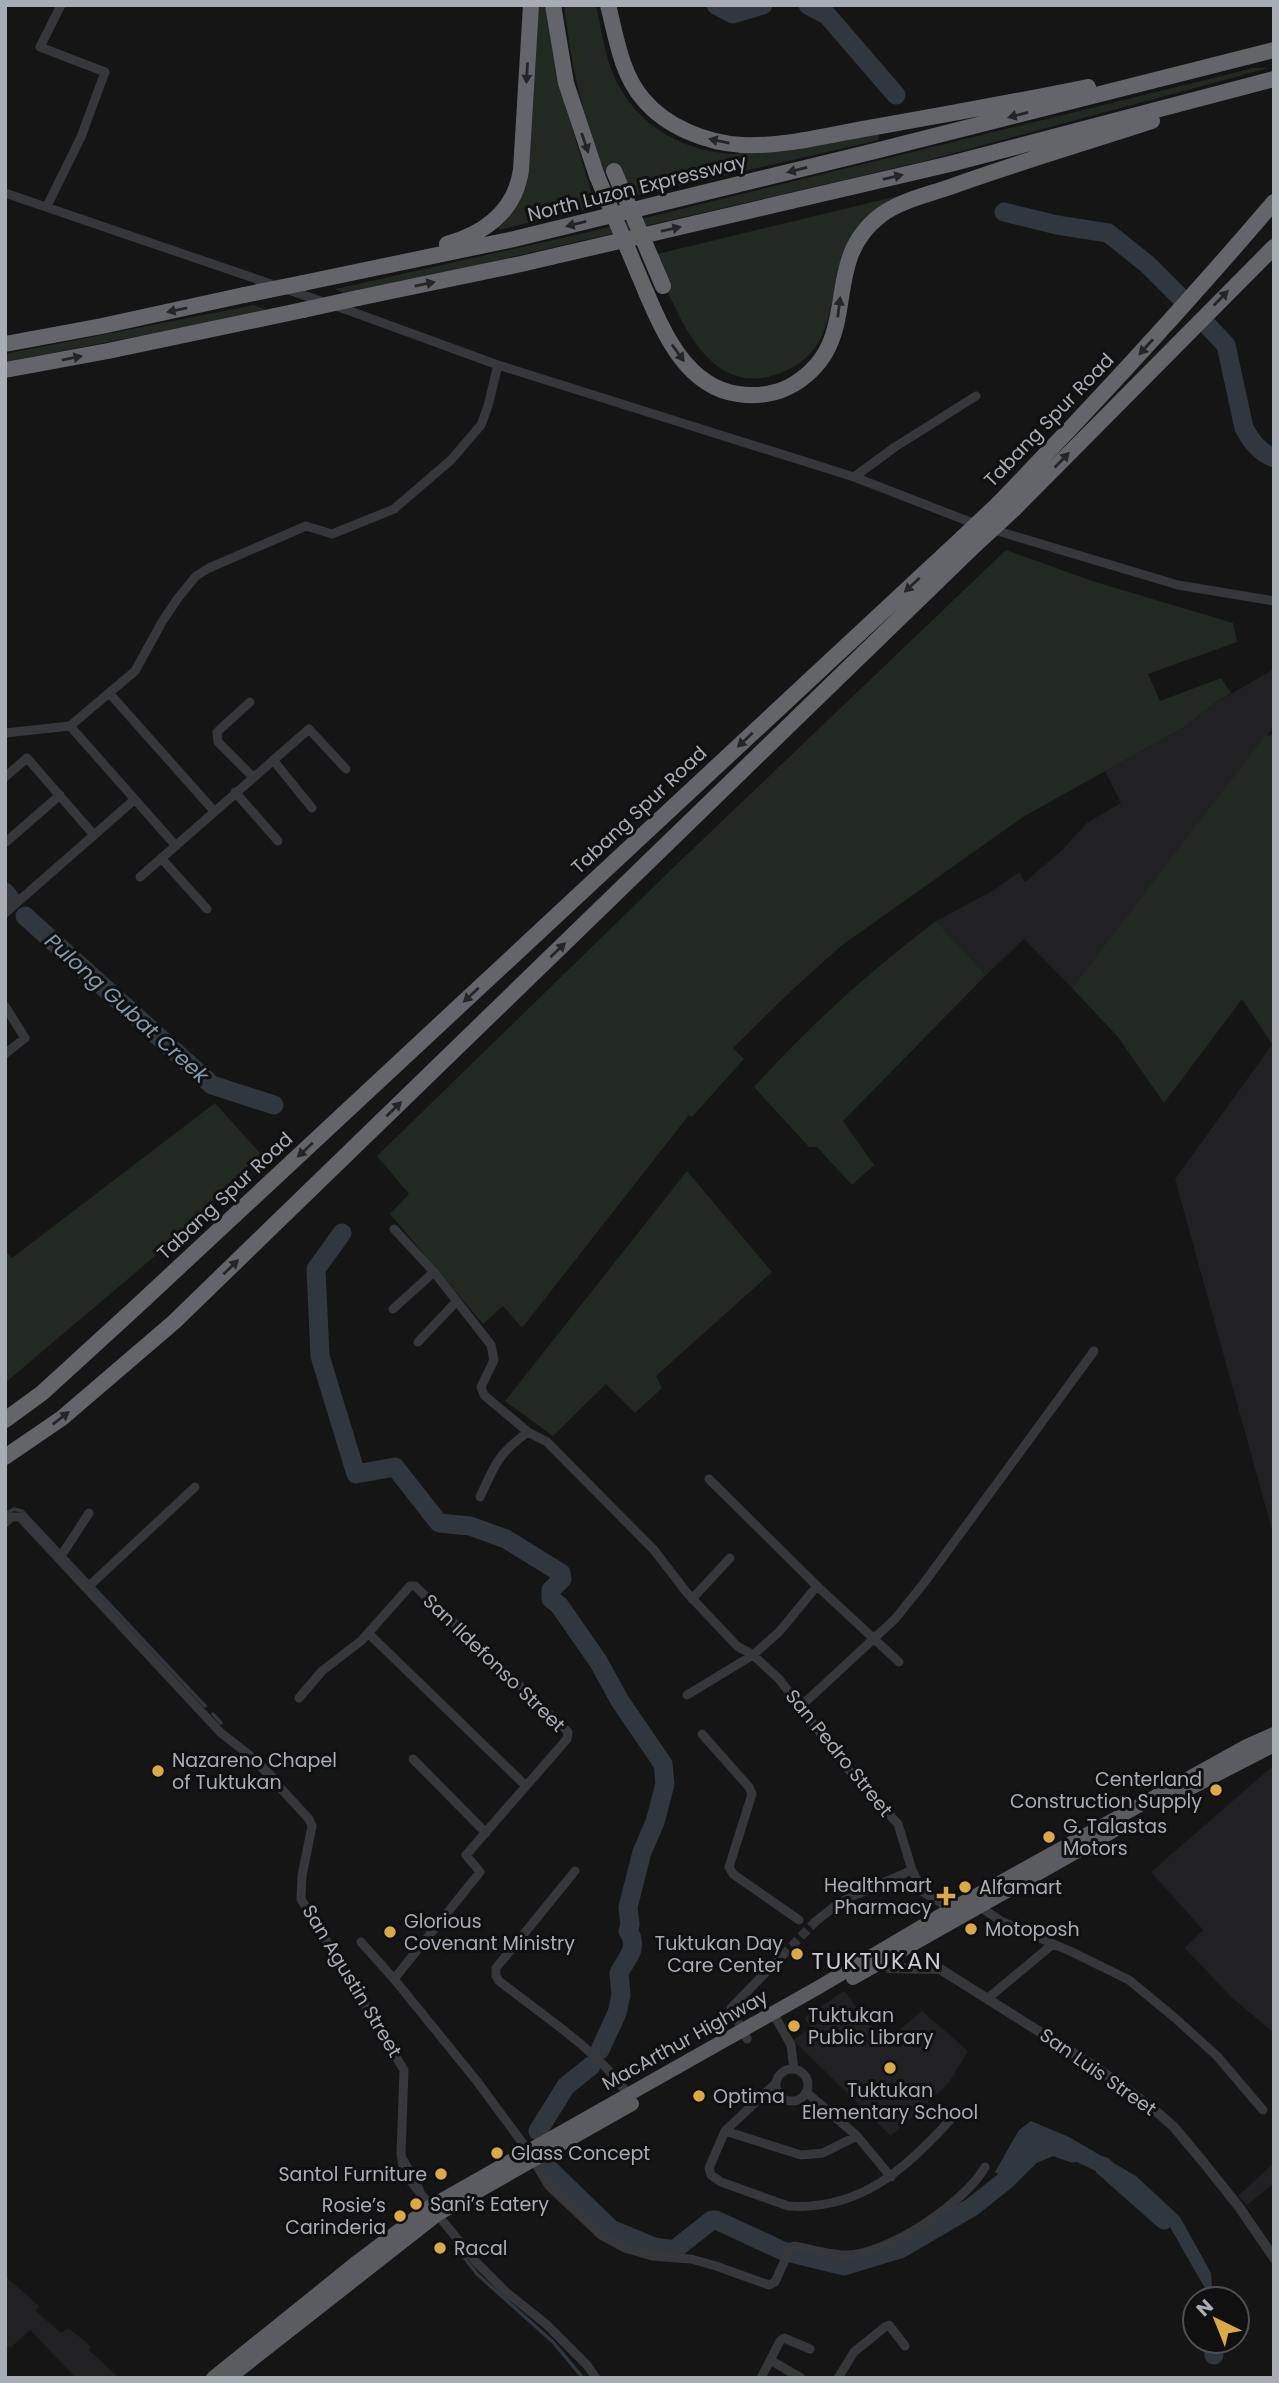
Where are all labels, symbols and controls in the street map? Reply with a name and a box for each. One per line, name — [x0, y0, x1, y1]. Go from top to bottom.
one-way arrow — [522, 63, 533, 85]
one-way arrow — [1007, 110, 1029, 121]
one-way arrow — [580, 133, 591, 154]
one-way arrow — [708, 135, 730, 146]
street label: North Luzon Expressway — [525, 148, 750, 228]
one-way arrow — [786, 165, 808, 176]
one-way arrow — [882, 172, 904, 183]
one-way arrow — [565, 219, 587, 230]
one-way arrow — [660, 223, 682, 234]
one-way arrow — [414, 279, 436, 290]
one-way arrow — [1213, 290, 1229, 307]
one-way arrow — [834, 295, 845, 317]
one-way arrow — [166, 304, 188, 315]
one-way arrow — [1138, 338, 1154, 356]
one-way arrow — [671, 343, 685, 362]
street label: Tabang Spur Road — [978, 347, 1120, 493]
one-way arrow — [61, 352, 83, 363]
one-way arrow — [1053, 453, 1070, 469]
one-way arrow — [903, 577, 921, 593]
one-way arrow — [736, 732, 754, 748]
street label: Tabang Spur Road — [565, 740, 713, 880]
water label: Pulong Gubat Creek — [39, 927, 216, 1090]
one-way arrow — [549, 943, 566, 959]
one-way arrow — [463, 987, 480, 1003]
one-way arrow — [386, 1100, 403, 1117]
street label: Tabang Spur Road — [151, 1126, 299, 1266]
one-way arrow — [297, 1142, 314, 1158]
one-way arrow — [222, 1259, 239, 1275]
one-way arrow — [51, 1410, 69, 1425]
street label: San Ildefonso Street — [417, 1588, 571, 1738]
street label: San Pedro Street — [779, 1684, 899, 1822]
place label: Nazareno Chapel of Tuktukan — [172, 1747, 337, 1796]
marker: Nazareno Chapel of Tuktukan — [150, 1763, 166, 1779]
place label: Centerland Construction Supply — [1010, 1766, 1202, 1815]
marker: Centerland Construction Supply — [1208, 1782, 1224, 1798]
place label: G. Talastas Motors — [1063, 1813, 1167, 1862]
marker: G. Talastas Motors — [1041, 1829, 1057, 1845]
place label: Healthmart Pharmacy — [824, 1872, 932, 1921]
place label: Alfamart — [979, 1874, 1062, 1901]
marker: Alfamart — [957, 1879, 973, 1895]
marker: Healthmart Pharmacy — [938, 1888, 954, 1904]
street label: San Agustin Street — [296, 1900, 408, 2062]
place label: Glorious Covenant Ministry — [404, 1908, 575, 1957]
place label: Motoposh — [985, 1916, 1080, 1943]
marker: Motoposh — [963, 1921, 979, 1937]
marker: Glorious Covenant Ministry — [382, 1924, 398, 1940]
place label: Tuktukan Day Care Center — [655, 1930, 783, 1979]
district label: TUKTUKAN — [811, 1945, 943, 1977]
marker: Tuktukan Day Care Center — [789, 1946, 805, 1962]
street label: MacArthur Highway — [597, 1983, 773, 2097]
place label: Tuktukan Public Library — [808, 2002, 934, 2051]
marker: Tuktukan Public Library — [786, 2018, 802, 2034]
street label: San Luis Street — [1034, 2022, 1162, 2122]
marker: Tuktukan Elementary School — [882, 2060, 898, 2076]
place label: Tuktukan Elementary School — [802, 2077, 978, 2126]
place label: Optima — [713, 2083, 785, 2110]
marker: Optima — [691, 2088, 707, 2104]
place label: Glass Concept — [511, 2140, 650, 2167]
marker: Glass Concept — [489, 2145, 505, 2161]
place label: Santol Furniture — [278, 2161, 427, 2188]
marker: Santol Furniture — [433, 2166, 449, 2182]
place label: Sani’s Eatery — [430, 2191, 549, 2218]
place label: Rosie’s Carinderia — [285, 2192, 386, 2241]
marker: Sani’s Eatery — [408, 2196, 424, 2212]
marker: Rosie’s Carinderia — [392, 2208, 408, 2224]
place label: Racal — [454, 2235, 507, 2262]
marker: Racal — [432, 2240, 448, 2256]
north arrow — [1181, 2285, 1251, 2355]
text: N — [1190, 2293, 1219, 2323]

